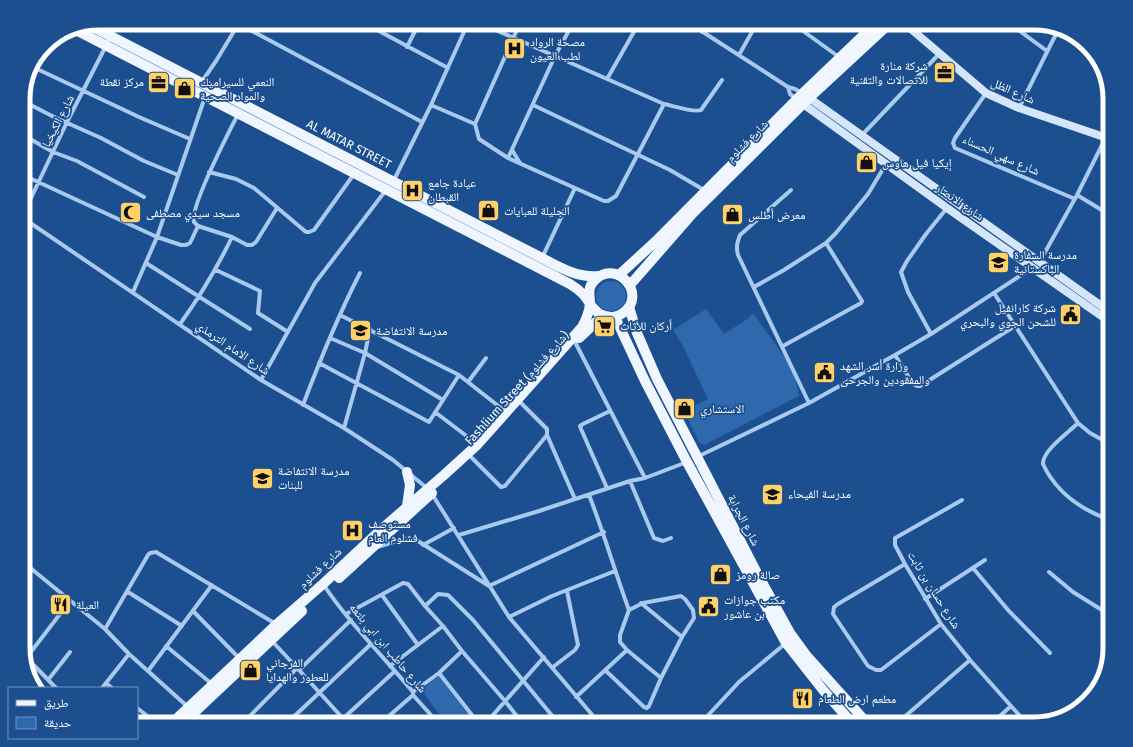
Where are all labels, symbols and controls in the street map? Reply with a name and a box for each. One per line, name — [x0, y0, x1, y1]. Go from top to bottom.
place label: مصحة الرواد لطب العيون — [530, 35, 585, 63]
hospital icon: مصحة الرواد لطب العيون — [501, 36, 527, 62]
place label: شركة منارة للاتصالات والتقنية — [850, 59, 928, 87]
office icon: شركة منارة للاتصالات والتقنية — [931, 60, 957, 86]
office icon: مركز نقطة — [146, 69, 172, 95]
place label: مركز نقطة — [100, 75, 144, 89]
place label: النعمي للسيراميك والمواد الصحية — [200, 75, 274, 103]
street label: شارع الظل — [989, 75, 1037, 108]
shop icon: النعمي للسيراميك والمواد الصحية — [172, 76, 198, 102]
street label: شارع الكيخيا — [39, 93, 78, 150]
street label: AL MATAR STREET — [304, 117, 394, 172]
street label: شارع فشلوم — [723, 117, 772, 166]
street label: شارع سهي الحسناء — [959, 132, 1042, 181]
shop icon: إيكيا فيل هاوس — [854, 150, 880, 176]
place label: إيكيا فيل هاوس — [882, 156, 952, 171]
place label: عيادة جامع القبطان — [428, 176, 476, 204]
hospital icon: عيادة جامع القبطان — [399, 177, 425, 203]
street label: شارع الانصار — [932, 180, 987, 224]
shop icon: الجليلة للعبايات — [476, 198, 502, 224]
mosque icon: مسجد سيدي مصطفى — [117, 200, 143, 226]
shop icon: معرض أطلس — [720, 202, 746, 228]
place label: الجليلة للعبايات — [504, 204, 570, 218]
place label: مسجد سيدي مصطفى — [146, 206, 240, 223]
place label: معرض أطلس — [748, 208, 806, 222]
place label: مدرسة السفارة الباكستانية — [1014, 248, 1077, 276]
school or university icon: مدرسة السفارة الباكستانية — [985, 249, 1011, 275]
place label: شركة كارانفيل للشحن الجوي والبحري — [960, 301, 1056, 332]
public building icon: شركة كارانفيل للشحن الجوي والبحري — [1058, 302, 1084, 328]
supermarket icon: أركان للأثاث — [592, 313, 618, 339]
street label: شارع الامام الترمذي — [192, 318, 273, 380]
school or university icon: مدرسة الانتفاضة — [348, 318, 374, 344]
place label: أركان للأثاث — [620, 319, 672, 333]
place label: مدرسة الانتفاضة — [376, 324, 448, 338]
street label: Fashlium Street (شارع فشلوم) — [462, 328, 573, 449]
place label: وزارة أسر الشهد والمفقودين والجرحى — [840, 359, 930, 387]
public building icon: وزارة أسر الشهد والمفقودين والجرحى — [811, 360, 837, 386]
shop icon: الاستشاري — [671, 396, 697, 422]
place label: الاستشاري — [700, 402, 744, 419]
place label: مدرسة الانتفاضة للبنات — [278, 464, 350, 492]
school or university icon: مدرسة الانتفاضة للبنات — [250, 465, 276, 491]
school or university icon: مدرسة الفيحاء — [759, 481, 785, 507]
place label: مدرسة الفيحاء — [788, 487, 851, 501]
street label: شارع الجرابة — [724, 492, 763, 549]
place label: مستوصف فشلوم العام — [368, 517, 418, 546]
hospital icon: مستوصف فشلوم العام — [340, 518, 366, 544]
street label: شارع فشلوم — [296, 545, 345, 592]
street label: شارع حسان بن ثابت — [904, 549, 963, 632]
shop icon: صالة رومز — [707, 562, 733, 588]
place label: صالة رومز — [735, 568, 780, 582]
restaurant icon: العيلة — [48, 592, 74, 618]
place label: مكتب جوازات بن عاشور — [723, 593, 785, 621]
public building icon: مكتب جوازات بن عاشور — [696, 594, 722, 620]
place label: العيلة — [76, 598, 99, 612]
street label: شارع حاطب ابن ابي بلتعه — [344, 600, 430, 698]
place label: الفرجاني للعطور والهدايا — [266, 656, 329, 684]
shop icon: الفرجاني للعطور والهدايا — [238, 657, 264, 683]
restaurant icon: مطعم ارض الطعام — [790, 686, 816, 712]
legend — [8, 687, 138, 739]
place label: مطعم ارض الطعام — [818, 692, 896, 707]
text: طريق — [44, 696, 69, 710]
text: حديقة — [44, 716, 72, 730]

